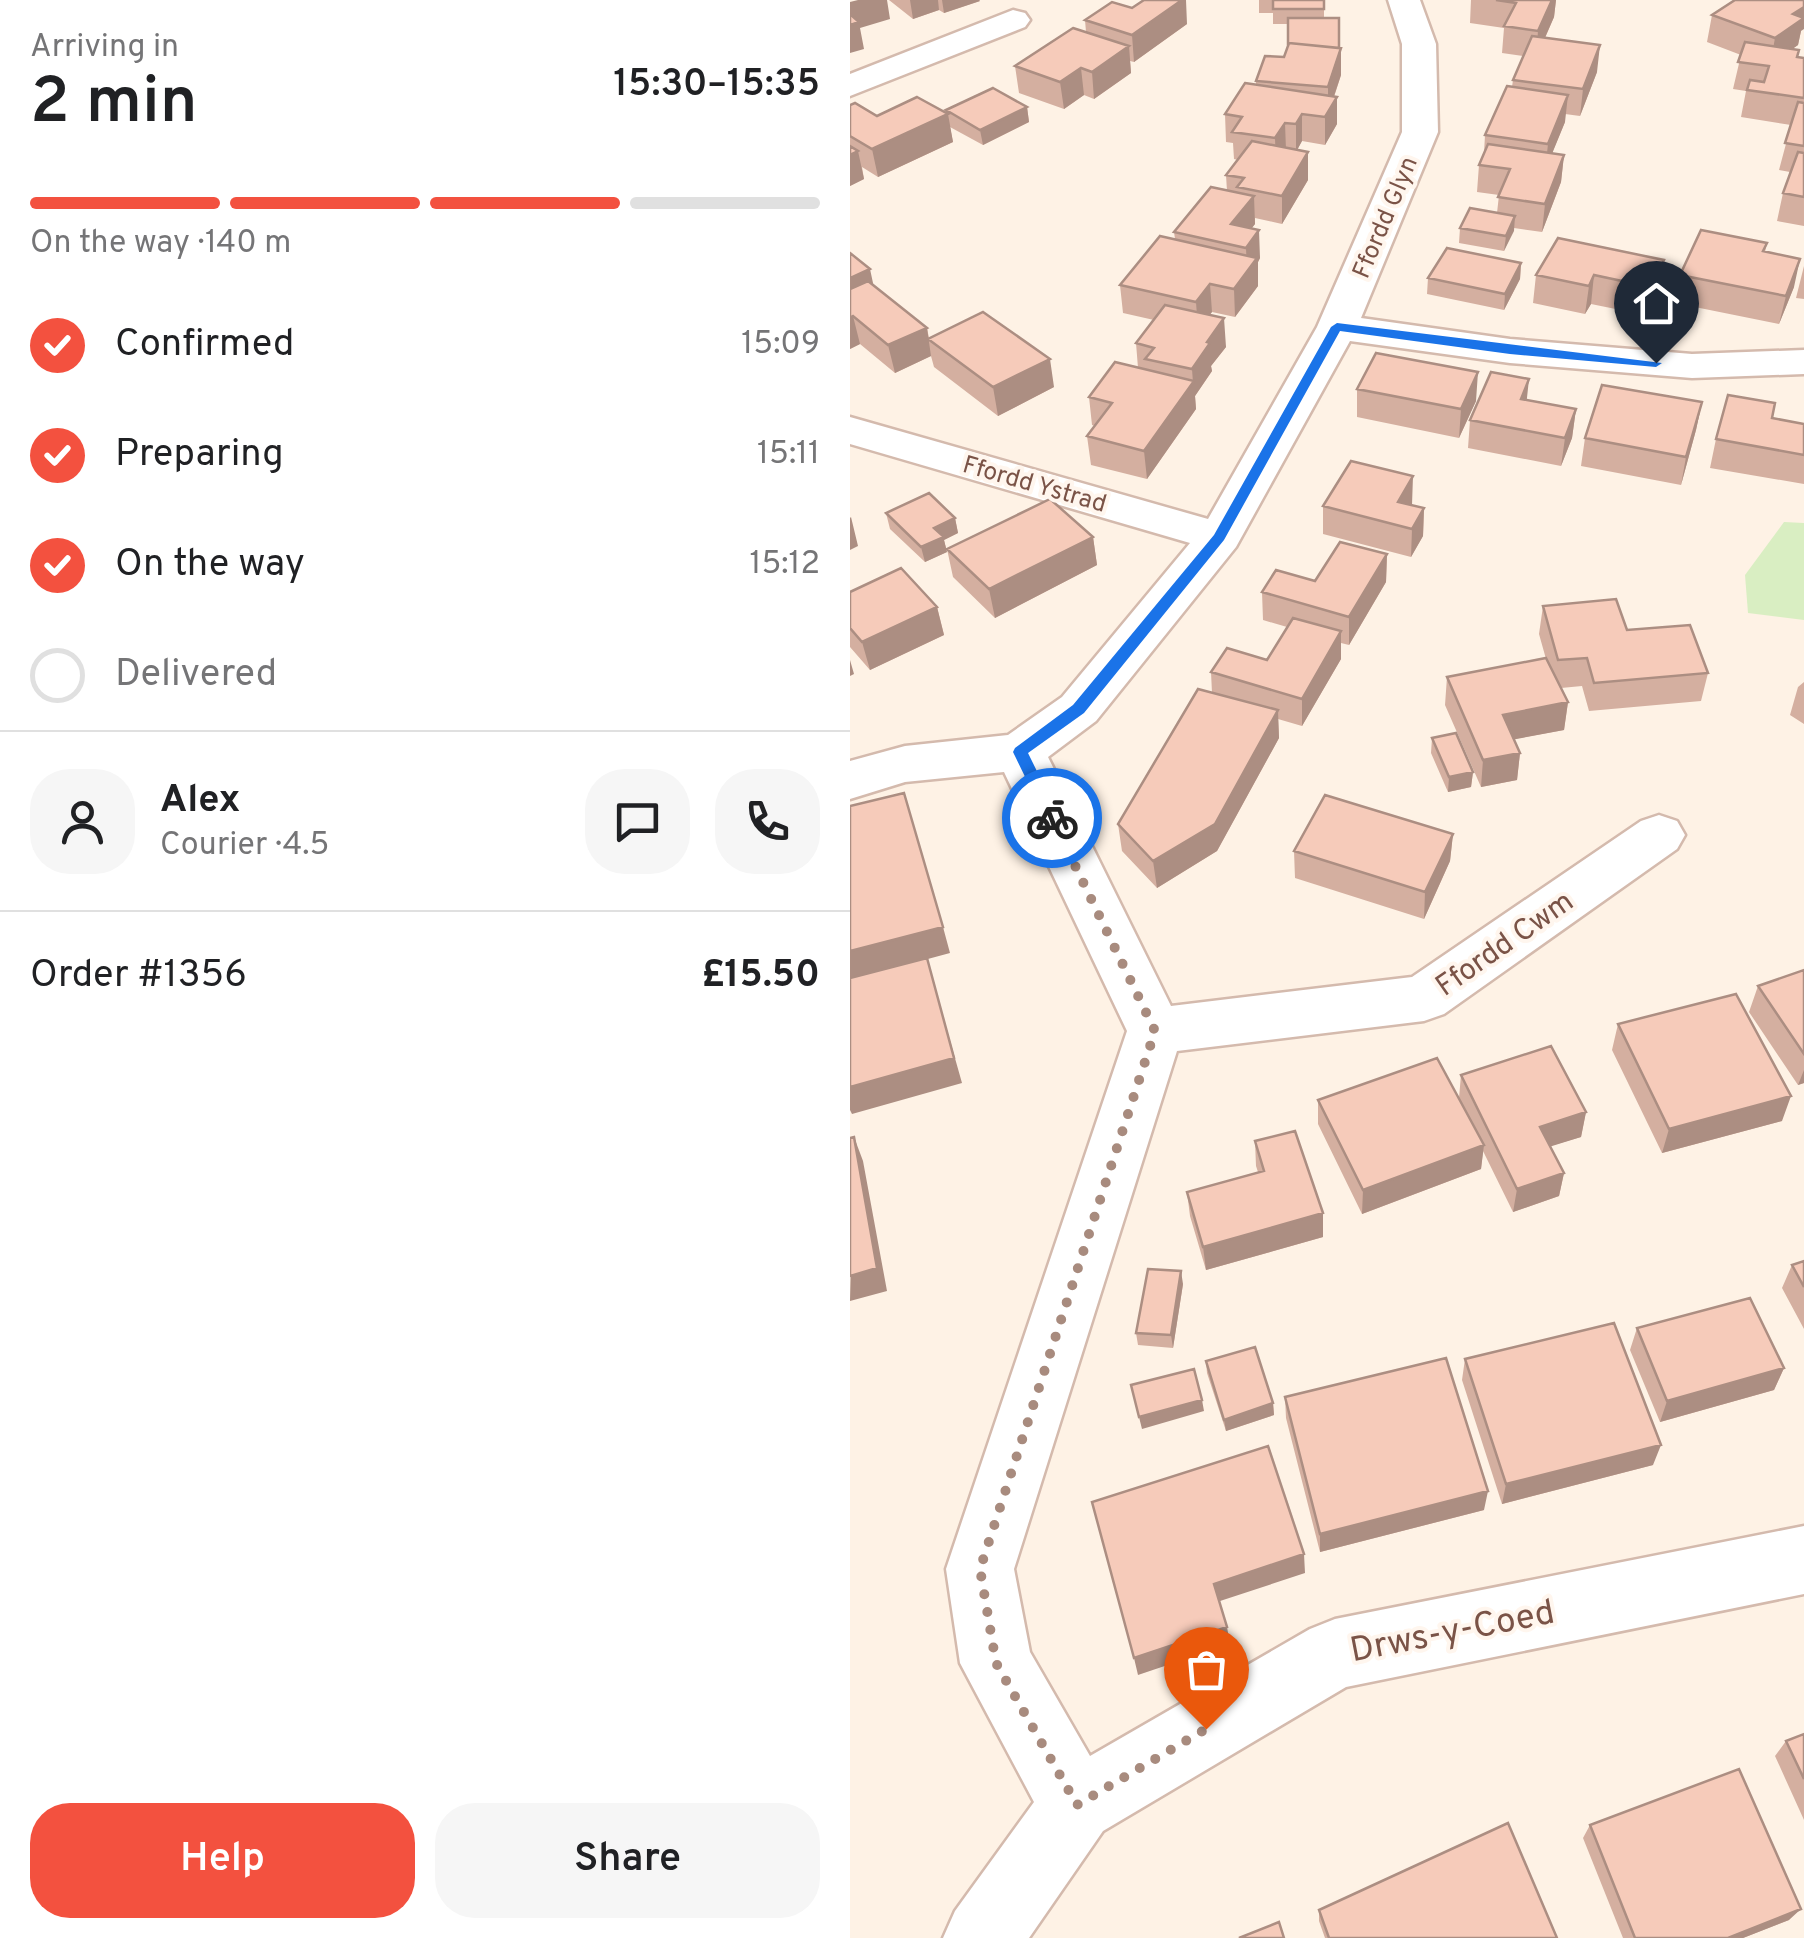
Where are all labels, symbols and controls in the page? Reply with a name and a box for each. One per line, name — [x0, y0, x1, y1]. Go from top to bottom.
text: Arriving in — [30, 28, 179, 68]
text: 15:30–15:35 — [613, 61, 820, 110]
text: 2 min — [30, 64, 198, 146]
street label: Ffordd Glyn — [1347, 152, 1427, 284]
text: On the way · 140 m — [30, 224, 291, 264]
pin — [1614, 261, 1699, 364]
icon: home — [1629, 276, 1684, 331]
icon: check — [30, 318, 85, 373]
text: Confirmed — [115, 321, 294, 370]
text: 15:09 — [741, 325, 820, 365]
icon: check — [30, 428, 85, 483]
text: Preparing — [115, 431, 284, 480]
text: 15:11 — [757, 435, 820, 475]
street label: Ffordd Ystrad — [959, 450, 1110, 522]
icon: check — [30, 538, 85, 593]
text: On the way — [115, 541, 305, 590]
text: 15:12 — [749, 545, 820, 585]
text: Delivered — [115, 651, 277, 700]
courier — [1002, 768, 1102, 868]
button: person — [30, 769, 135, 874]
button: chat — [585, 769, 690, 874]
button: phone — [715, 769, 820, 874]
text: Alex — [160, 777, 240, 826]
icon: bike — [1025, 791, 1080, 846]
text: Courier · 4.5 — [160, 826, 329, 866]
street label: Ffordd Cwm — [1429, 884, 1582, 1006]
text: Order #1356 — [30, 952, 247, 1001]
text: £15.50 — [701, 952, 820, 1001]
street label: Drws-y-Coed — [1347, 1592, 1559, 1674]
pin — [1164, 1627, 1249, 1730]
icon: bag — [1179, 1642, 1234, 1697]
button: Help — [30, 1803, 415, 1918]
button: Share — [435, 1803, 820, 1918]

